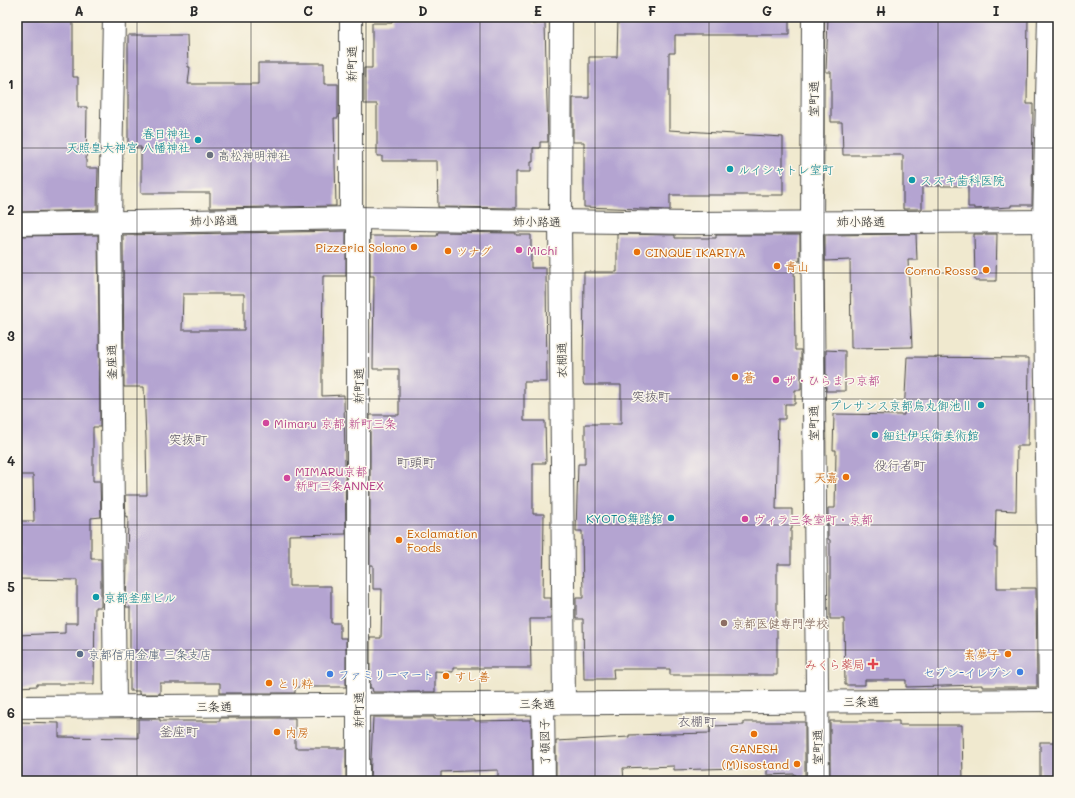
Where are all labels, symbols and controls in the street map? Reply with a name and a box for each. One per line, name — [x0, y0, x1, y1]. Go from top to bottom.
text: A — [74, 2, 84, 19]
text: B — [190, 2, 199, 19]
text: C — [303, 2, 313, 19]
text: D — [418, 2, 428, 19]
text: E — [534, 2, 542, 19]
text: F — [648, 2, 656, 19]
text: G — [762, 2, 772, 19]
text: H — [876, 2, 886, 19]
text: I — [993, 2, 1000, 19]
street label: 新町通 — [343, 46, 359, 82]
text: 1 — [8, 75, 14, 92]
street label: 室町通 — [805, 81, 821, 117]
place label: 春日神社 天照皇大神宮 八幡神社 — [66, 125, 190, 155]
marker: 春日神社 天照皇大神宮 八幡神社 — [193, 135, 203, 145]
place label: 高松神明神社 — [218, 147, 290, 163]
marker: 高松神明神社 — [205, 150, 215, 160]
place label: ルイシャトレ室町 — [738, 161, 834, 177]
marker: ルイシャトレ室町 — [725, 164, 735, 174]
place label: スズキ歯科医院 — [920, 172, 1004, 188]
marker: スズキ歯科医院 — [907, 175, 917, 185]
text: 2 — [7, 201, 15, 218]
street label: 姉小路通 — [190, 212, 238, 228]
street label: 姉小路通 — [513, 213, 561, 229]
street label: 姉小路通 — [837, 213, 885, 229]
place label: Pizzeria Solono — [315, 239, 406, 255]
marker: Pizzeria Solono — [409, 242, 419, 252]
place label: Michi — [527, 242, 558, 258]
place label: ツナグ — [456, 243, 492, 259]
place label: CINQUE IKARIYA — [645, 244, 746, 260]
marker: Michi — [514, 245, 524, 255]
marker: ツナグ — [443, 246, 453, 256]
marker: CINQUE IKARIYA — [632, 247, 642, 257]
place label: 青山 — [785, 258, 809, 274]
marker: 青山 — [772, 261, 782, 271]
place label: Corno Rosso — [905, 262, 978, 278]
marker: Corno Rosso — [981, 265, 991, 275]
text: 3 — [7, 327, 15, 344]
street label: 衣棚通 — [553, 342, 569, 378]
street label: 釜座通 — [103, 344, 119, 380]
street label: 新町通 — [350, 368, 366, 404]
place label: 蒼 — [743, 369, 755, 385]
marker: 蒼 — [730, 372, 740, 382]
place label: ザ・ひらまつ京都 — [784, 372, 880, 388]
marker: ザ・ひらまつ京都 — [771, 375, 781, 385]
district label: 突抜町 — [631, 387, 671, 404]
place label: プレサンス京都烏丸御池Ⅱ — [829, 397, 973, 413]
marker: プレサンス京都烏丸御池Ⅱ — [976, 400, 986, 410]
street label: 室町通 — [805, 405, 821, 441]
place label: Mimaru 京都 新町三条 — [274, 415, 397, 431]
marker: Mimaru 京都 新町三条 — [261, 418, 271, 428]
place label: 細辻伊兵衛美術館 — [883, 427, 979, 443]
district label: 突抜町 — [168, 430, 208, 447]
marker: 細辻伊兵衛美術館 — [870, 430, 880, 440]
text: 4 — [7, 452, 15, 469]
district label: 町頭町 — [396, 453, 436, 470]
district label: 役行者町 — [874, 456, 926, 473]
place label: MIMARU京都 新町三条ANNEX — [295, 463, 384, 493]
place label: 天嘉 — [814, 469, 838, 485]
marker: 天嘉 — [841, 472, 851, 482]
marker: MIMARU京都 新町三条ANNEX — [282, 473, 292, 483]
place label: KYOTO舞踏館 — [586, 510, 663, 526]
place label: ヴィラ三条室町・京都 — [753, 511, 873, 527]
marker: KYOTO舞踏館 — [666, 513, 676, 523]
marker: ヴィラ三条室町・京都 — [740, 514, 750, 524]
place label: Exclamation Foods — [407, 525, 477, 555]
marker: Exclamation Foods — [394, 535, 404, 545]
text: 5 — [7, 578, 15, 595]
place label: 京都釜座ビル — [104, 589, 176, 605]
marker: 京都釜座ビル — [91, 592, 101, 602]
place label: 京都医健専門学校 — [732, 615, 828, 631]
marker: 京都医健専門学校 — [719, 618, 729, 628]
place label: 京都信用金庫 三条支店 — [88, 646, 212, 662]
place label: 素夢子 — [964, 646, 1000, 662]
marker: 京都信用金庫 三条支店 — [75, 649, 85, 659]
marker: 素夢子 — [1003, 649, 1013, 659]
place label: みくら薬局 — [805, 656, 865, 672]
marker: みくら薬局 — [868, 659, 878, 669]
place label: セブン-イレブン — [923, 664, 1012, 680]
place label: ファミリーマート — [338, 666, 434, 682]
marker: セブン-イレブン — [1015, 667, 1025, 677]
place label: すし善 — [454, 668, 490, 684]
marker: ファミリーマート — [325, 669, 335, 679]
marker: すし善 — [441, 671, 451, 681]
place label: とり粋 — [277, 675, 313, 691]
marker: とり粋 — [264, 678, 274, 688]
street label: 新町通 — [350, 692, 366, 728]
street label: 三条通 — [843, 693, 879, 709]
street label: 三条通 — [519, 695, 555, 711]
street label: 三条通 — [196, 698, 232, 714]
text: 6 — [7, 704, 15, 721]
district label: 衣棚町 — [677, 712, 717, 729]
street label: 了頓図子 — [536, 718, 552, 766]
district label: 釜座町 — [159, 722, 199, 739]
place label: 内房 — [285, 724, 309, 740]
marker: 内房 — [272, 727, 282, 737]
marker: GANESH — [749, 729, 759, 739]
street label: 室町通 — [809, 729, 825, 765]
place label: GANESH — [730, 740, 778, 756]
place label: (M)isostand — [722, 756, 789, 772]
marker: (M)isostand — [792, 759, 802, 769]

